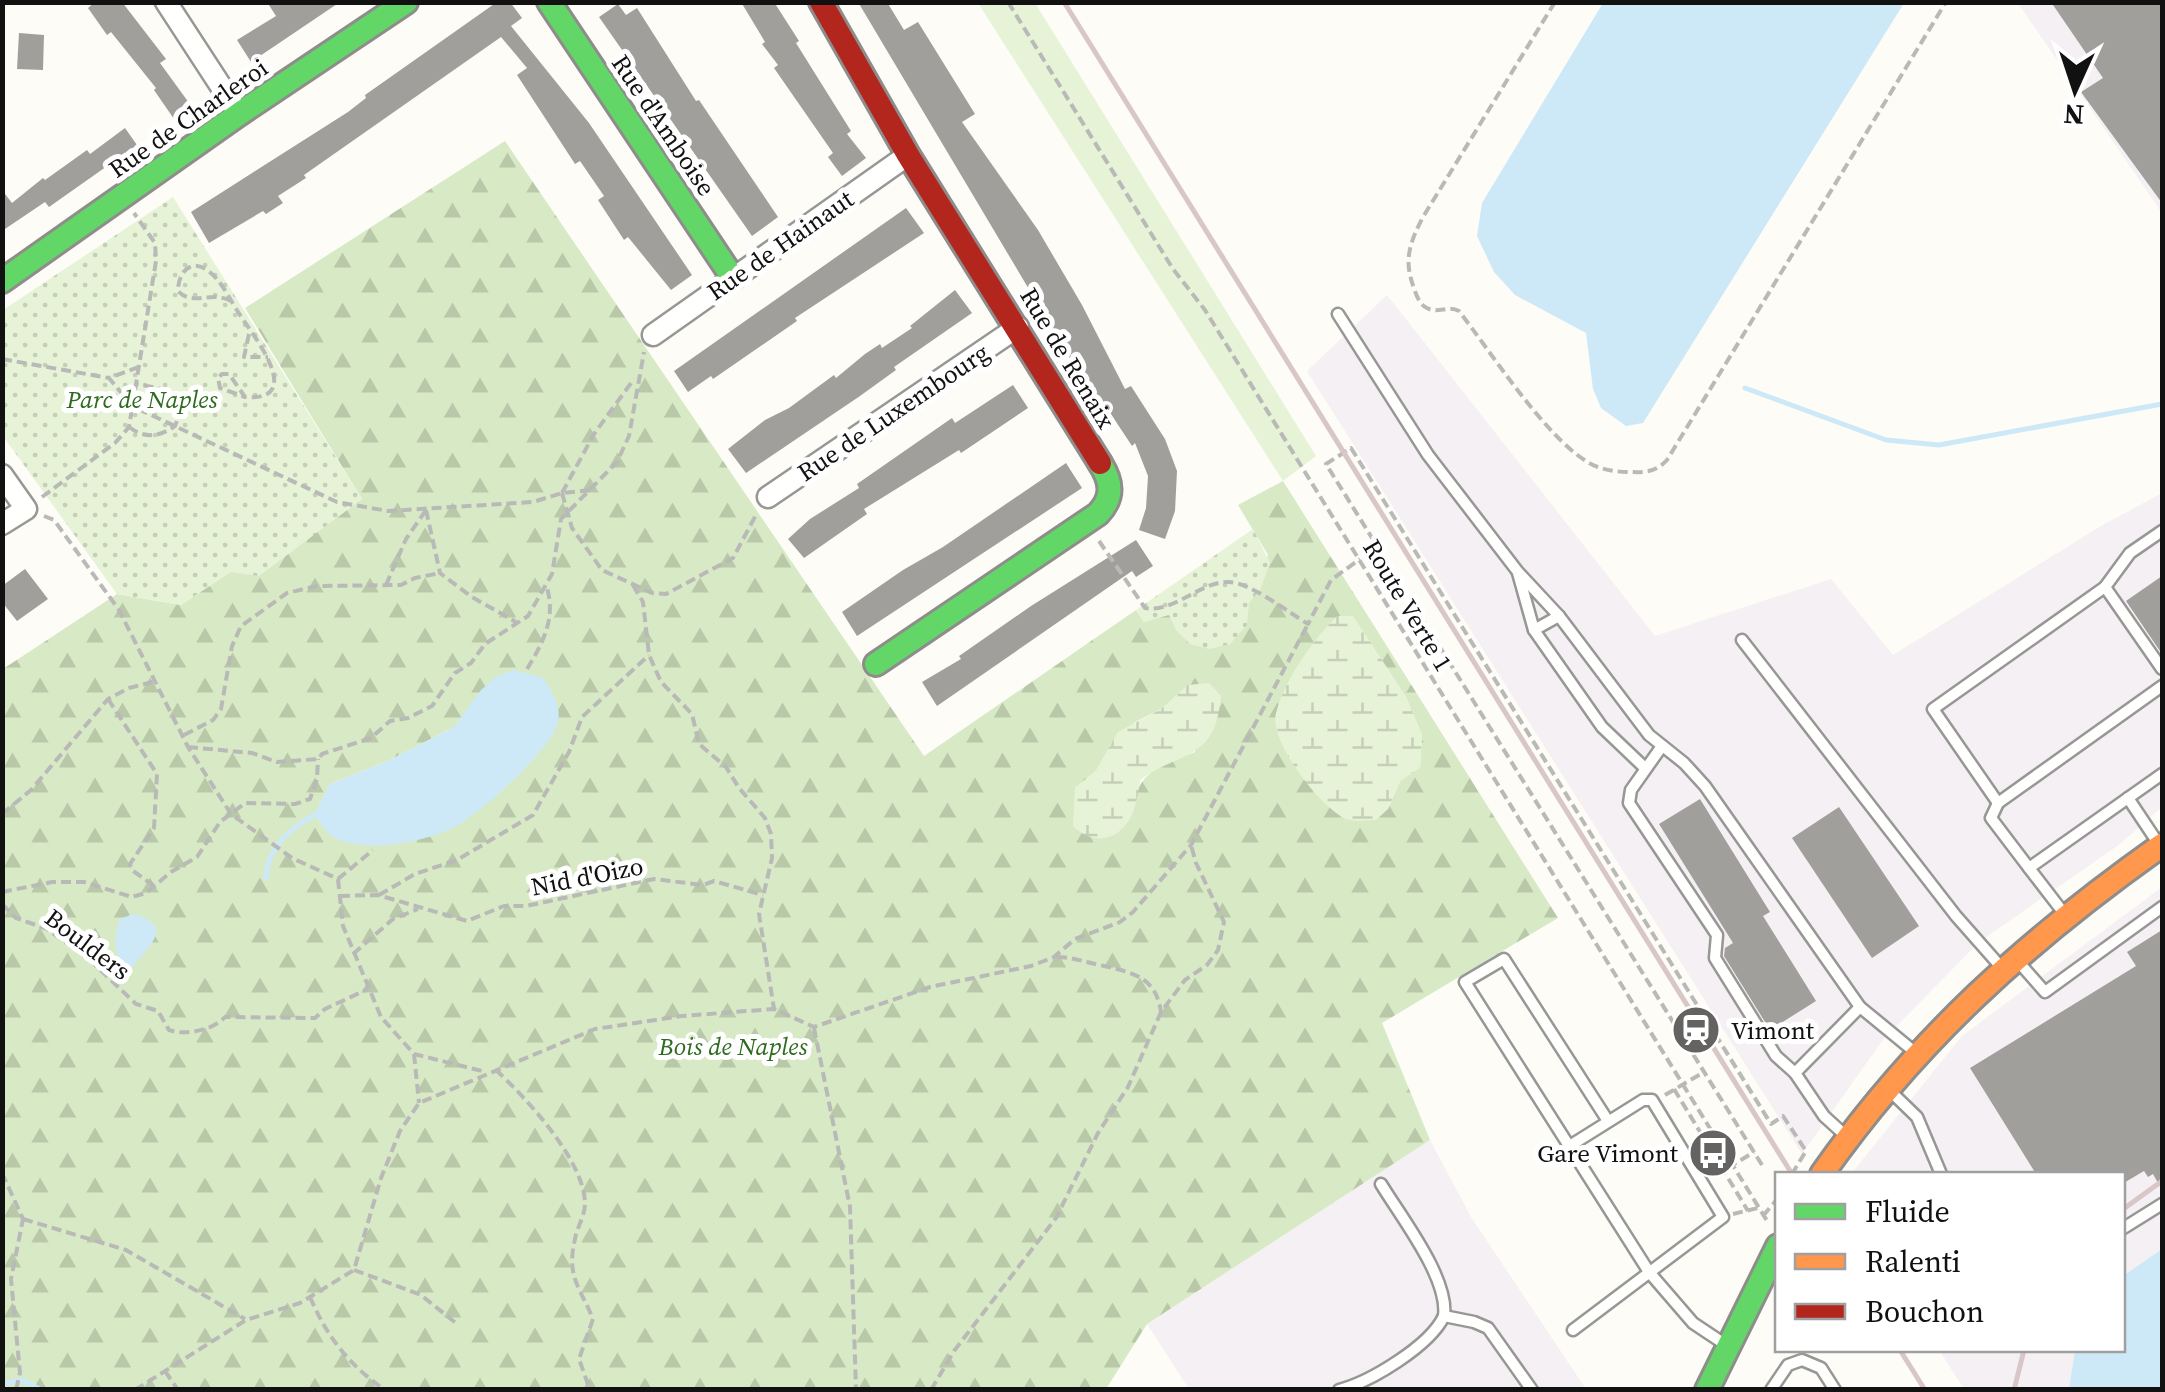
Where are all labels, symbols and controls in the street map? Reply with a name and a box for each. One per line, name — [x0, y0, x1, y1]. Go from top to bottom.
north arrow — [2025, 40, 2125, 140]
street label: Rue d'Amboise — [604, 48, 724, 202]
street label: Rue de Charleroi — [102, 50, 274, 186]
text: N — [2063, 95, 2085, 134]
street label: Rue de Hainaut — [700, 181, 861, 308]
street label: Rue de Renaix — [1013, 281, 1123, 435]
street label: Rue de Luxembourg — [791, 335, 995, 489]
park label: Parc de Naples — [65, 382, 219, 416]
street label: Route Verte 1 — [1355, 533, 1461, 677]
street label: Nid d'Oizo — [528, 848, 646, 904]
street label: Boulders — [38, 901, 138, 987]
station icon: Vimont — [1670, 1004, 1722, 1056]
place label: Vimont — [1731, 1013, 1815, 1047]
park label: Bois de Naples — [658, 1029, 808, 1063]
bus stop icon: Gare Vimont — [1687, 1127, 1739, 1179]
place label: Gare Vimont — [1537, 1136, 1679, 1170]
legend — [1775, 1172, 2125, 1352]
text: Fluide — [1865, 1191, 1950, 1232]
text: Ralenti — [1865, 1241, 1961, 1282]
text: Bouchon — [1865, 1291, 1984, 1332]

